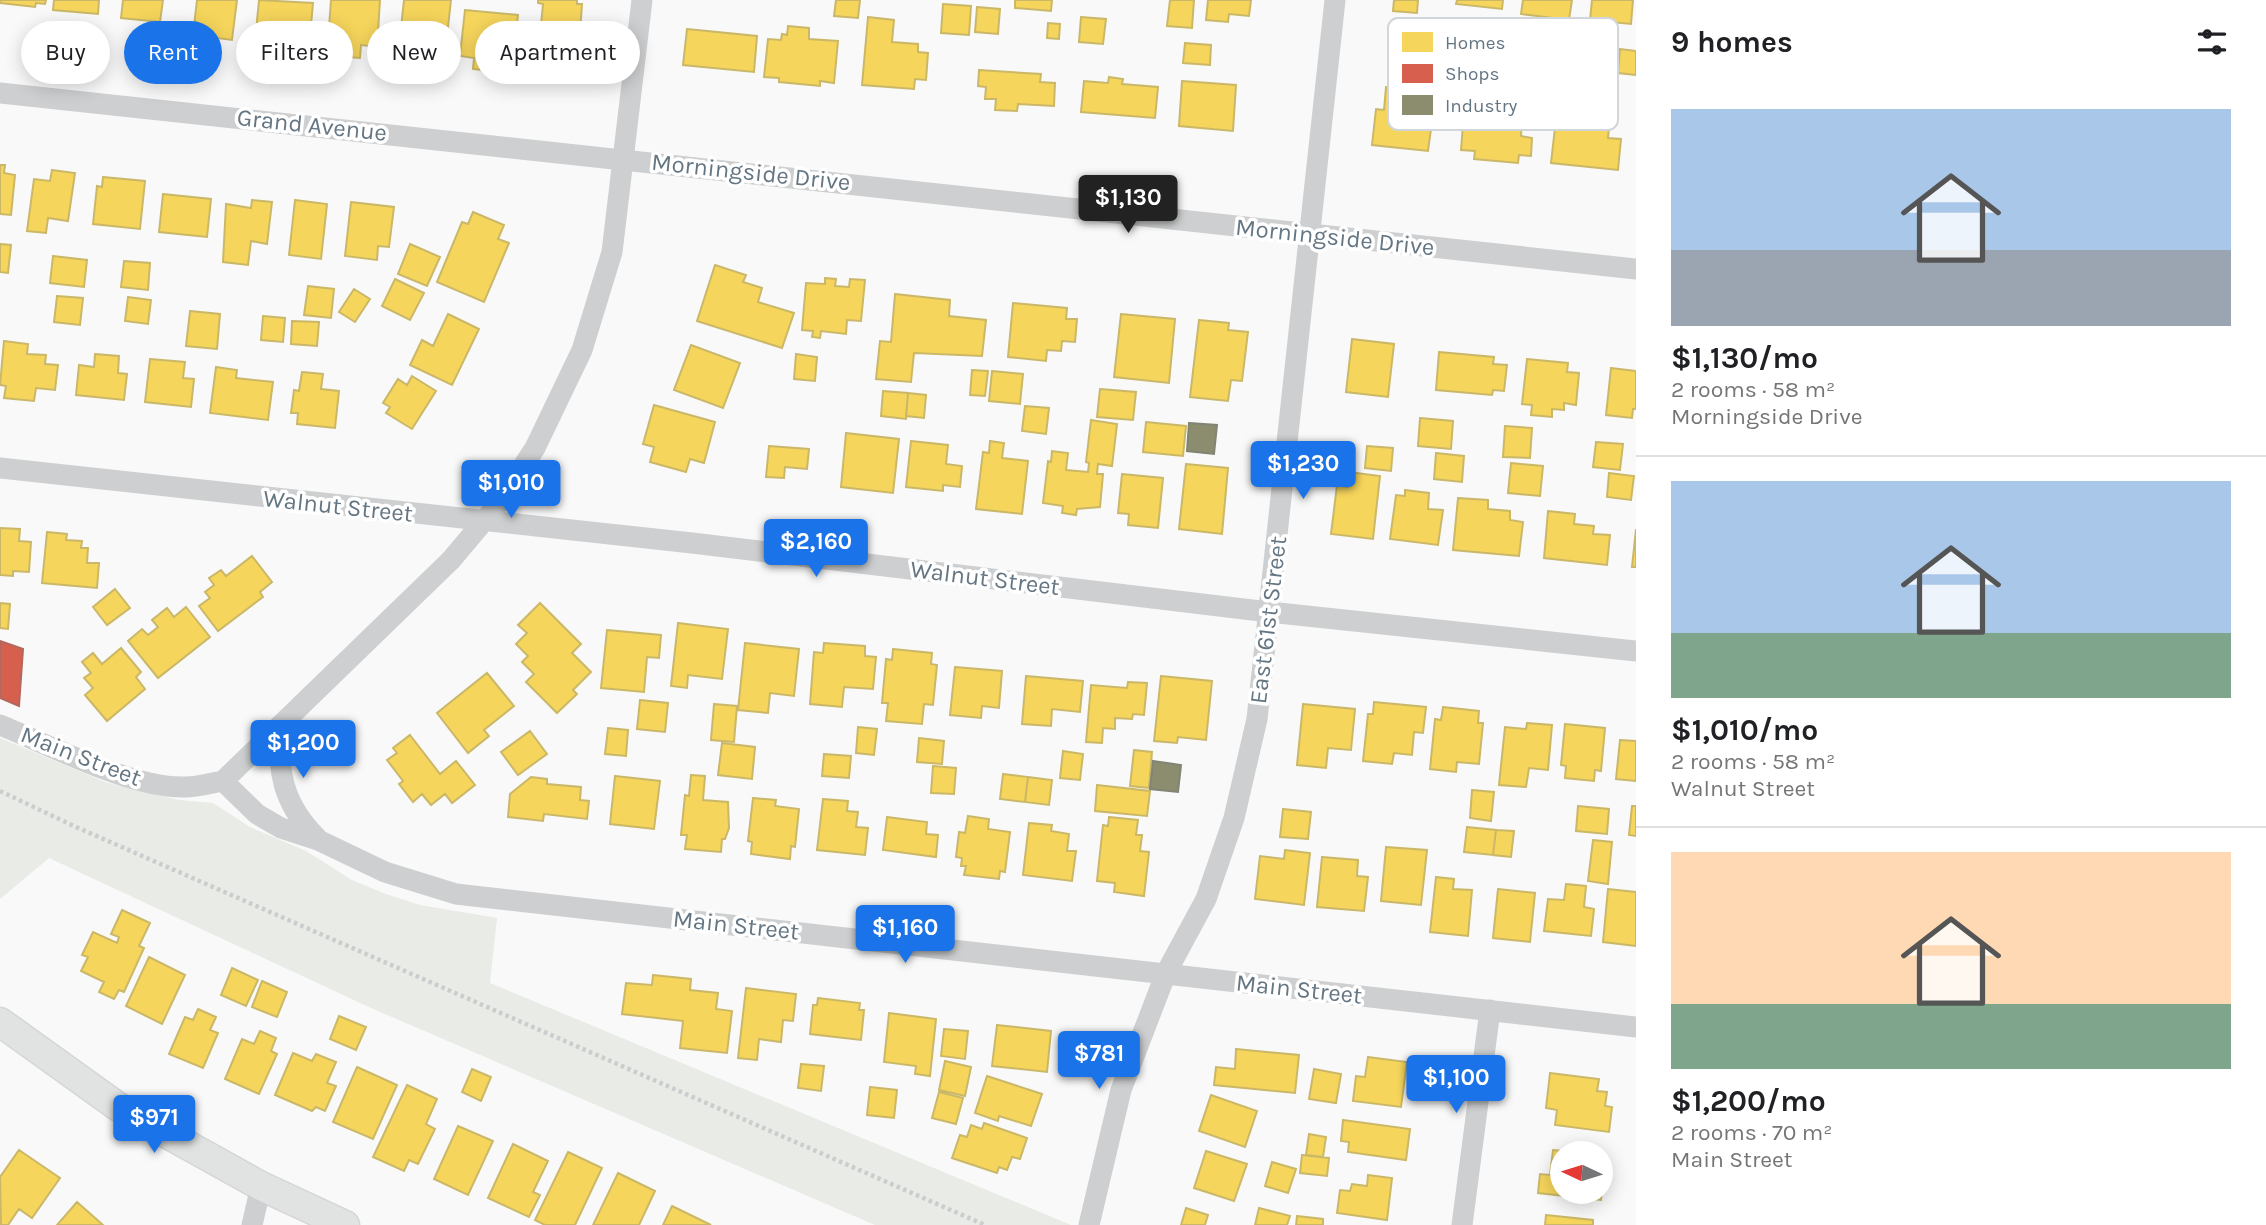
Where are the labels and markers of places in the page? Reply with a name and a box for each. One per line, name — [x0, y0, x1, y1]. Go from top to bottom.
pin: $1,130 — [1071, 176, 1185, 235]
pin: $1,230 — [1246, 442, 1360, 501]
pin: $1,010 — [454, 461, 568, 520]
pin: $2,160 — [759, 520, 873, 579]
pin: $1,200 — [246, 720, 360, 780]
pin: $1,160 — [848, 906, 962, 965]
pin: $781 — [1058, 1032, 1140, 1091]
pin: $1,100 — [1399, 1056, 1513, 1115]
pin: $971 — [113, 1096, 195, 1155]

